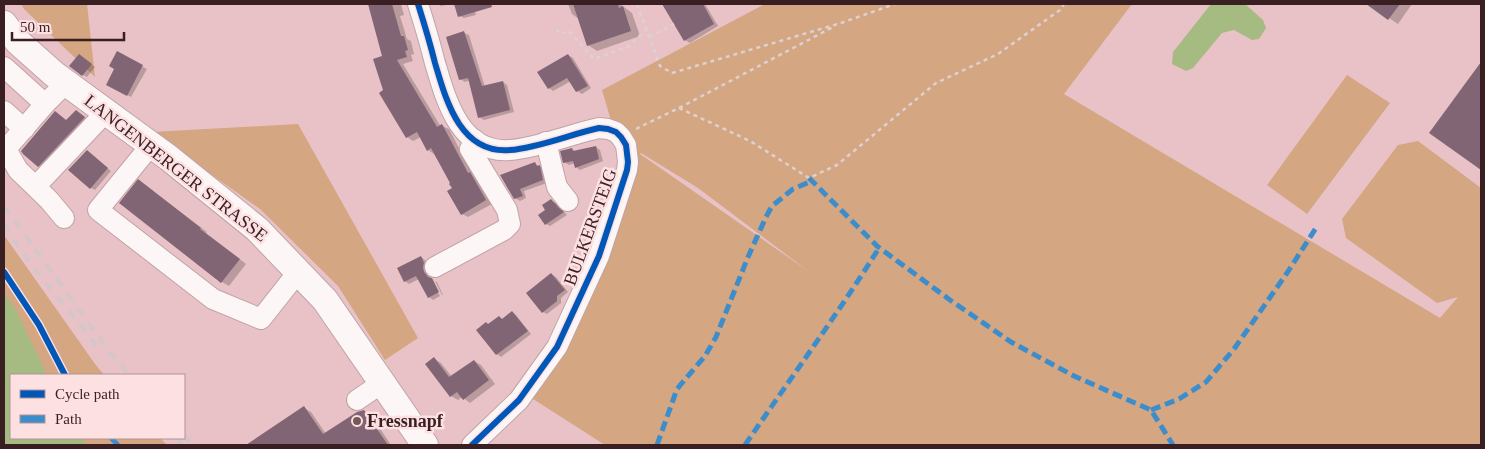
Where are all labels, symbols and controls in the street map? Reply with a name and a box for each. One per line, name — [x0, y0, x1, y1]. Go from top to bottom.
scale bar — [12, 10, 125, 42]
text: 50 m — [20, 19, 51, 35]
street label: LANGENBERGER STRASSE — [81, 90, 271, 246]
street label: BULKERSTEIG — [560, 166, 620, 288]
legend — [10, 374, 185, 439]
text: Cycle path — [55, 386, 120, 402]
text: Path — [55, 411, 82, 427]
place label: Fressnapf — [367, 411, 444, 431]
marker: Fressnapf — [351, 415, 363, 427]

